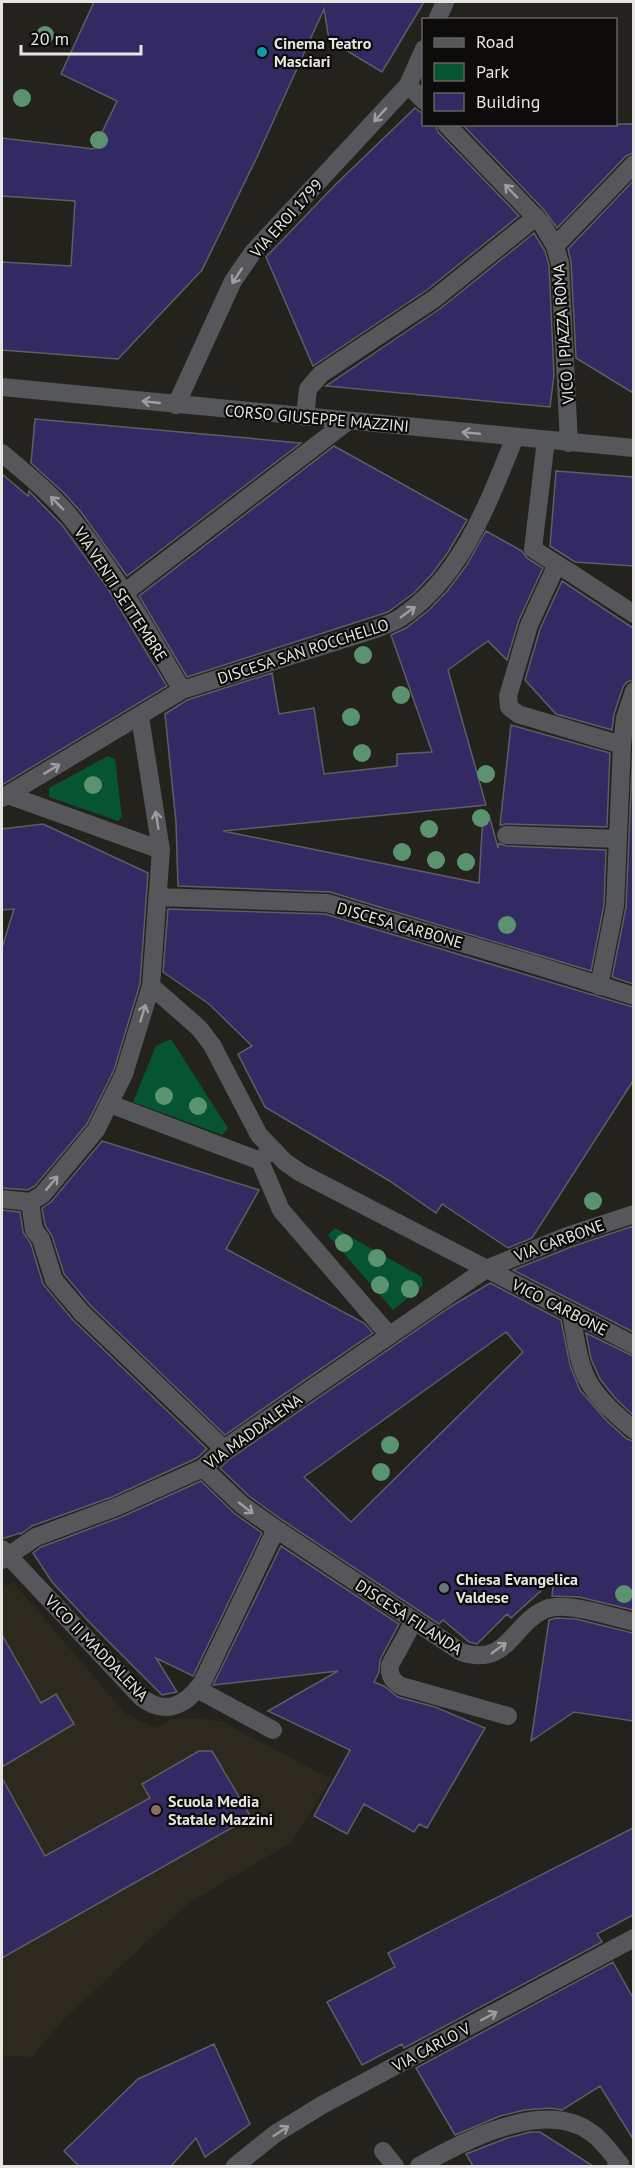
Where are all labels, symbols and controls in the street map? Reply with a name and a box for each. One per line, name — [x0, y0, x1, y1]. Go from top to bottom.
scale bar — [21, 18, 141, 56]
legend — [422, 18, 617, 126]
text: 20 m — [30, 27, 69, 50]
text: Road — [476, 30, 514, 53]
place label: Cinema Teatro Masciari — [274, 33, 372, 71]
marker: Cinema Teatro Masciari — [255, 45, 269, 59]
text: Park — [476, 60, 509, 83]
text: Building — [476, 90, 540, 113]
one-way arrow — [373, 107, 387, 122]
street label: VIA EROI 1799 — [245, 175, 327, 262]
one-way arrow — [503, 184, 518, 199]
street label: VICO I PIAZZA ROMA — [548, 262, 578, 406]
one-way arrow — [231, 267, 243, 284]
one-way arrow — [142, 396, 162, 407]
street label: CORSO GIUSEPPE MAZZINI — [224, 400, 410, 436]
one-way arrow — [461, 427, 481, 438]
one-way arrow — [49, 495, 64, 510]
street label: VIA VENTI SETTEMBRE — [70, 522, 172, 665]
one-way arrow — [400, 606, 416, 618]
street label: DISCESA SAN ROCCHELLO — [215, 614, 391, 688]
one-way arrow — [43, 762, 60, 774]
one-way arrow — [151, 811, 162, 831]
street label: DISCESA CARBONE — [335, 897, 465, 953]
one-way arrow — [138, 1004, 149, 1023]
one-way arrow — [45, 1176, 59, 1191]
street label: VIA CARBONE — [511, 1215, 607, 1266]
street label: VICO CARBONE — [508, 1274, 611, 1340]
street label: VIA MADDALENA — [200, 1389, 306, 1474]
one-way arrow — [238, 1501, 254, 1514]
place label: Chiesa Evangelica Valdese — [455, 1569, 578, 1607]
street label: DISCESA FILANDA — [352, 1575, 467, 1659]
marker: Chiesa Evangelica Valdese — [437, 1581, 451, 1595]
street label: VICO II MADDALENA — [40, 1590, 153, 1706]
one-way arrow — [490, 1642, 506, 1654]
place label: Scuola Media Statale Mazzini — [168, 1791, 273, 1829]
marker: Scuola Media Statale Mazzini — [149, 1803, 163, 1817]
one-way arrow — [479, 2010, 497, 2021]
street label: VIA CARLO V — [388, 2018, 474, 2076]
one-way arrow — [273, 2124, 290, 2137]

